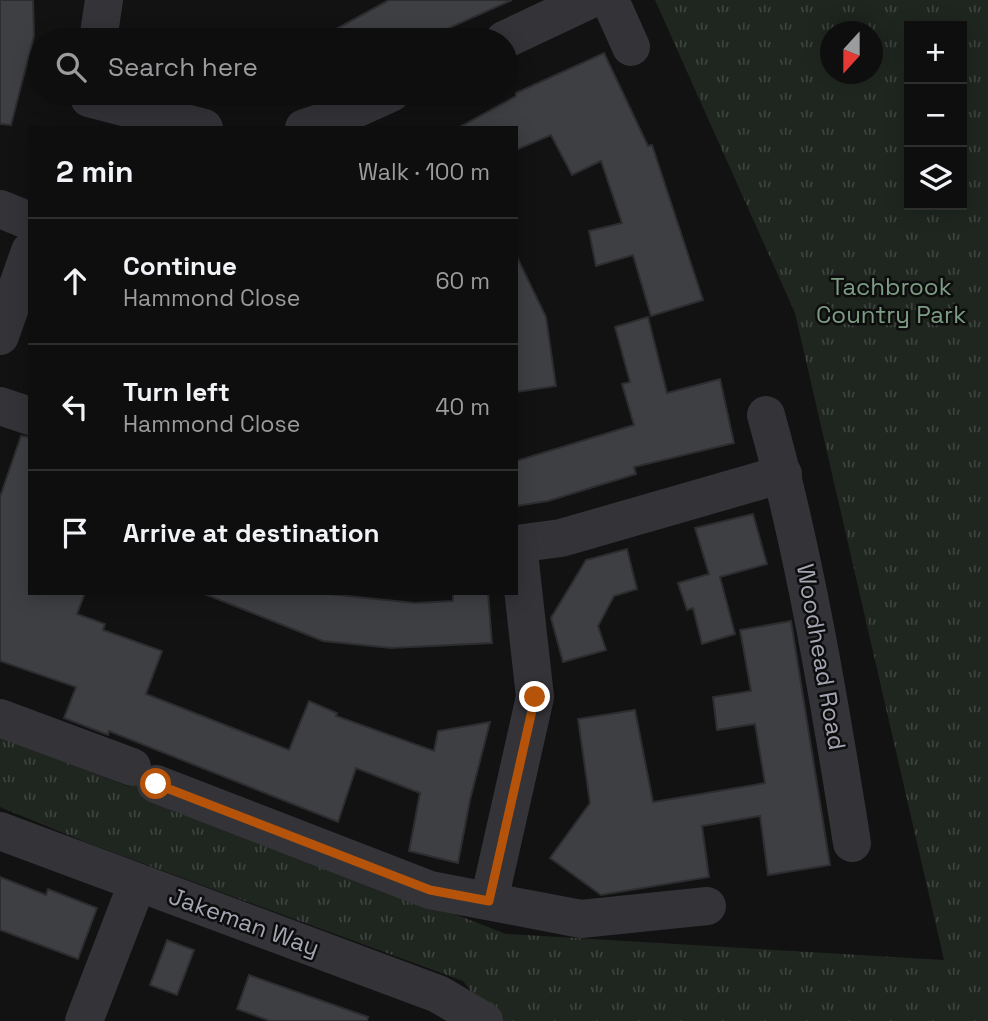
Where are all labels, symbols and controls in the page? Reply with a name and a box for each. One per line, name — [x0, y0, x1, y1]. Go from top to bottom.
north arrow — [820, 21, 883, 84]
map controls — [904, 21, 967, 210]
button: + — [904, 21, 967, 84]
search box — [28, 28, 518, 105]
icon: search — [52, 48, 90, 86]
text: Search here — [108, 50, 258, 84]
button: − — [904, 84, 967, 147]
button: layers — [904, 147, 967, 210]
text: 2 min — [56, 152, 134, 191]
text: Walk · 100 m — [358, 157, 490, 187]
text: Continue — [123, 249, 237, 283]
icon: ahead — [56, 262, 94, 300]
text: 60 m — [435, 266, 490, 296]
park label: Tachbrook Country Park — [816, 271, 966, 330]
text: Hammond Close — [123, 283, 300, 313]
text: Turn left — [123, 375, 230, 409]
icon: left — [56, 388, 94, 426]
text: 40 m — [435, 392, 490, 422]
text: Hammond Close — [123, 409, 300, 439]
icon: arrive — [56, 514, 94, 552]
text: Arrive at destination — [123, 516, 380, 550]
street label: Woodhead Road — [790, 561, 853, 753]
route end — [519, 681, 550, 712]
route start — [140, 768, 171, 799]
street label: Jakeman Way — [165, 880, 324, 963]

